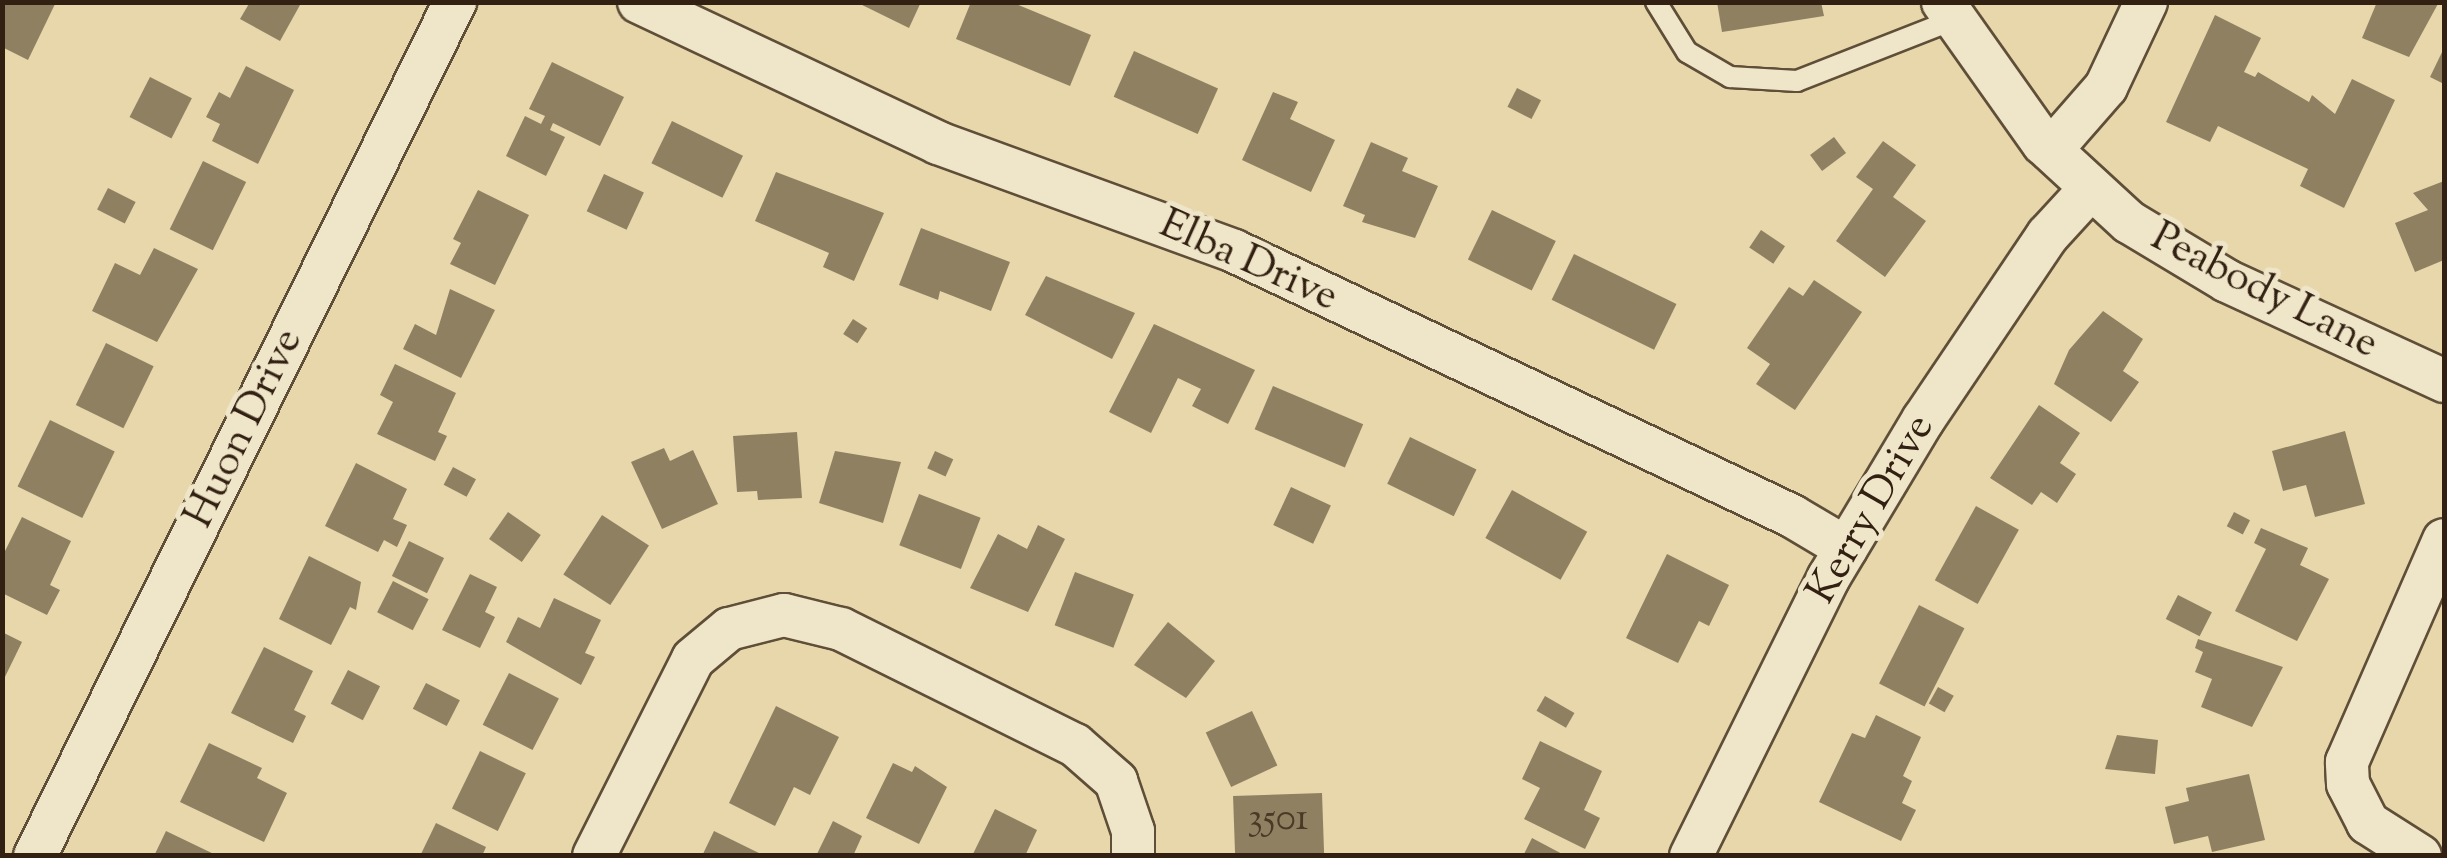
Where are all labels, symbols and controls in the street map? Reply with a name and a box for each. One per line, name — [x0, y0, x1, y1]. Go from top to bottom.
street label: Elba Drive — [1151, 200, 1345, 324]
street label: Peabody Lane — [2142, 213, 2386, 371]
street label: Huon Drive — [175, 321, 315, 537]
street label: Kerry Drive — [1798, 406, 1946, 614]
house number: 3501 — [1248, 798, 1308, 844]

